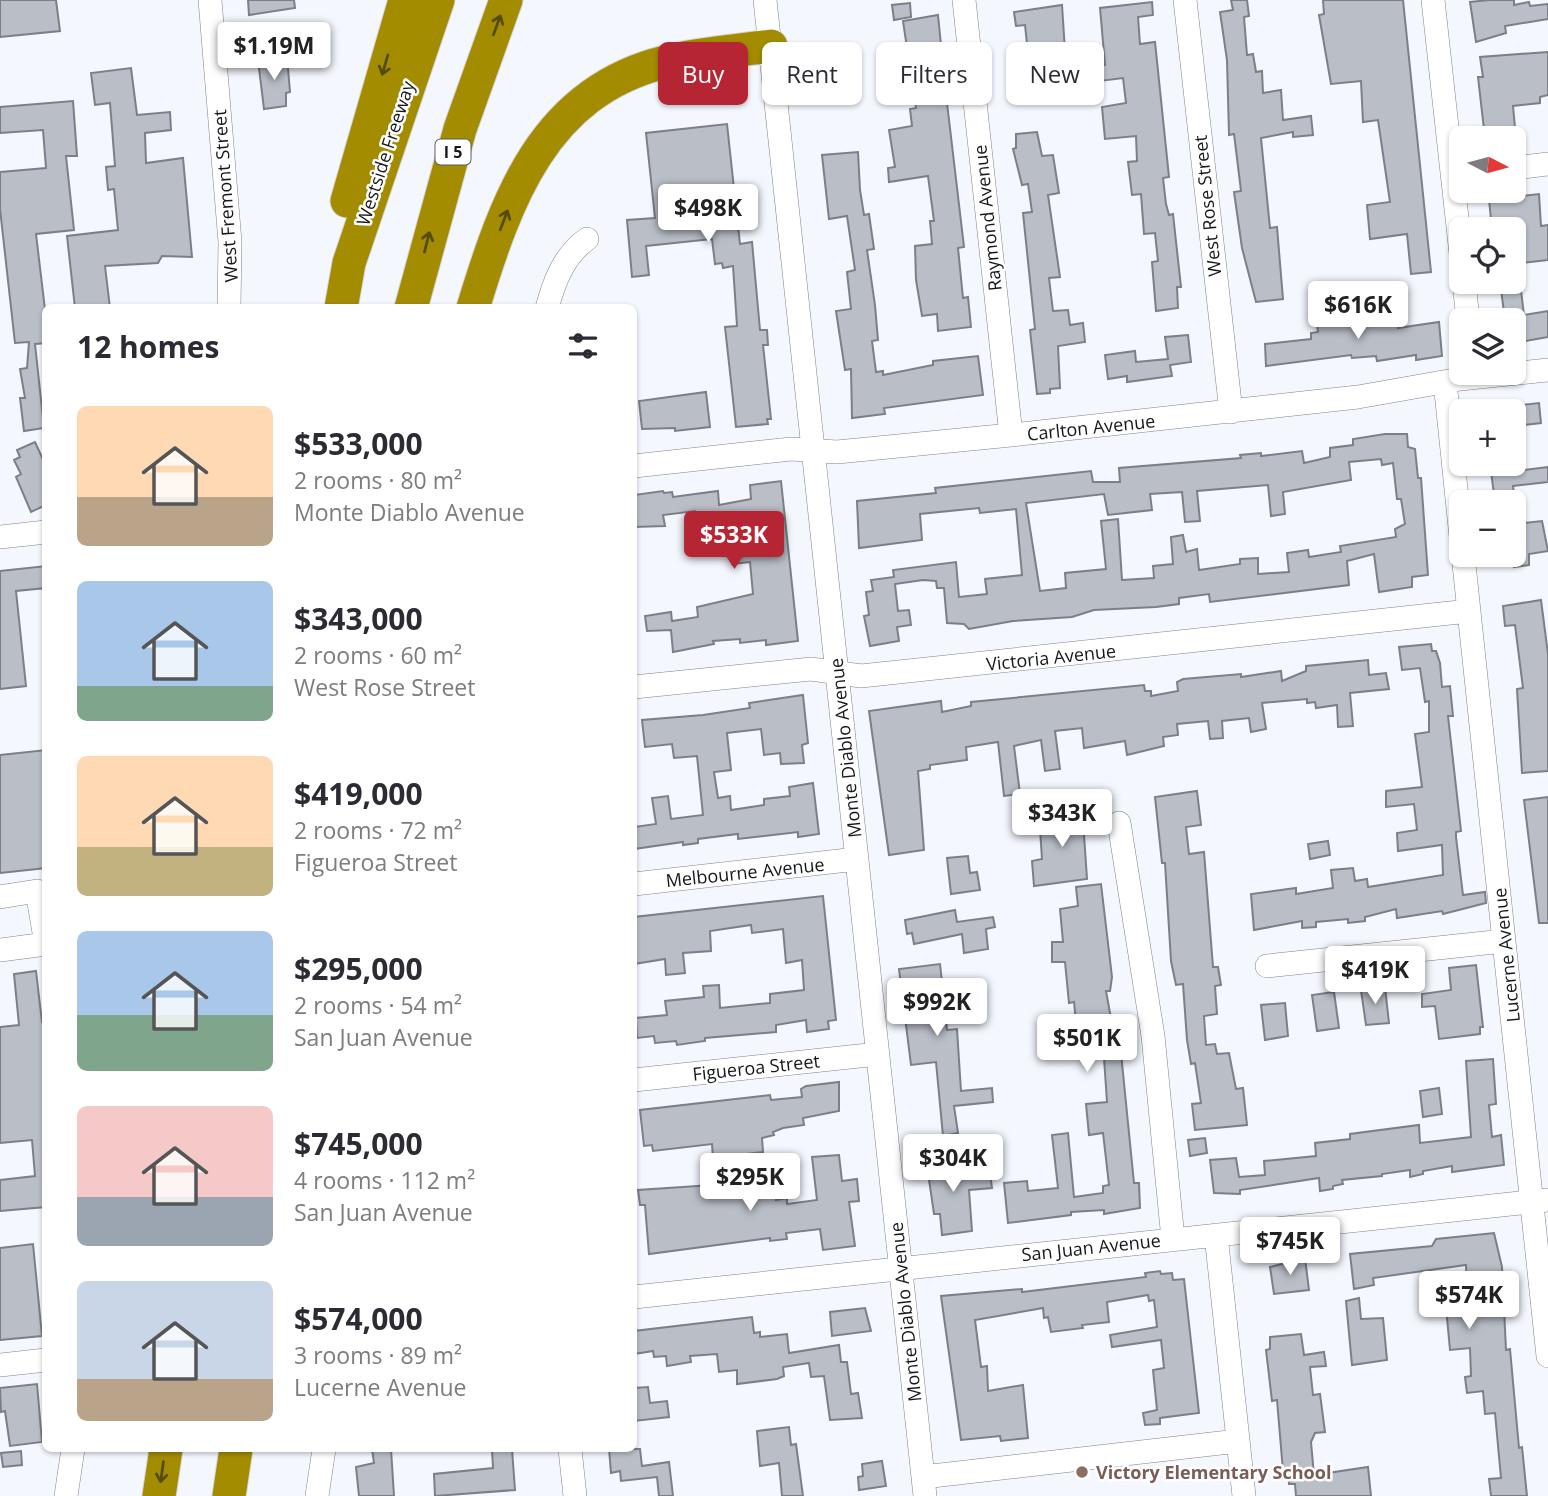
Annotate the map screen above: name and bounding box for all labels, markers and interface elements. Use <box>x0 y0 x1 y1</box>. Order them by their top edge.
one-way arrow <box>491 15 504 37</box>
pin: $1.19M <box>217 22 331 82</box>
text: $1.19M <box>234 29 314 61</box>
chip: Buy <box>658 42 748 105</box>
chip: Rent <box>762 42 862 105</box>
chip: Filters <box>876 42 992 105</box>
chip: New <box>1006 42 1104 105</box>
one-way arrow <box>378 54 391 76</box>
street label: Westside Freeway <box>350 77 420 228</box>
street label: West Fremont Street <box>207 109 243 283</box>
north arrow <box>1449 126 1526 203</box>
map controls <box>1449 126 1526 567</box>
street label: West Rose Street <box>1188 134 1226 278</box>
road number: I 5 <box>435 140 470 164</box>
street label: Raymond Avenue <box>967 144 1007 292</box>
pin: $498K <box>659 184 757 244</box>
text: $498K <box>674 191 742 223</box>
one-way arrow <box>498 210 511 232</box>
button: locate <box>1449 217 1526 294</box>
one-way arrow <box>421 231 434 253</box>
pin: $616K <box>1309 282 1407 341</box>
text: $616K <box>1324 288 1392 320</box>
button: layers <box>1449 308 1526 385</box>
text: 12 homes <box>77 326 220 367</box>
icon: filters <box>564 327 602 365</box>
button: + <box>1449 399 1526 476</box>
street label: Carlton Avenue <box>1026 408 1156 446</box>
text: $533,000 <box>294 423 423 464</box>
icon: home <box>133 434 217 518</box>
text: 2 rooms · 80 m² <box>294 464 462 496</box>
button: − <box>1449 490 1526 567</box>
text: Monte Diablo Avenue <box>294 496 525 528</box>
pin: $533K <box>685 512 783 571</box>
text: $533K <box>700 518 768 550</box>
text: $343,000 <box>294 598 423 639</box>
icon: home <box>133 609 217 693</box>
street label: Victoria Avenue <box>985 638 1117 676</box>
text: 2 rooms · 60 m² <box>294 639 462 671</box>
street label: Monte Diablo Avenue <box>824 657 866 839</box>
text: West Rose Street <box>294 671 475 703</box>
text: $419,000 <box>294 773 423 814</box>
icon: home <box>133 784 217 868</box>
pin: $343K <box>1013 790 1111 849</box>
text: $343K <box>1028 796 1096 828</box>
text: 2 rooms · 72 m² <box>294 814 462 846</box>
text: Figueroa Street <box>294 846 457 878</box>
street label: Melbourne Avenue <box>664 852 826 892</box>
street label: Lucerne Avenue <box>1487 887 1525 1023</box>
pin: $419K <box>1326 946 1424 1006</box>
text: $295,000 <box>294 948 423 989</box>
text: $419K <box>1341 953 1409 985</box>
icon: home <box>133 959 217 1043</box>
pin: $992K <box>888 978 986 1038</box>
text: $992K <box>903 985 971 1017</box>
text: 2 rooms · 54 m² <box>294 989 462 1021</box>
pin: $501K <box>1038 1014 1136 1074</box>
text: San Juan Avenue <box>294 1021 473 1053</box>
text: $501K <box>1053 1021 1121 1053</box>
street label: Figueroa Street <box>691 1048 821 1086</box>
text: $745,000 <box>294 1123 423 1164</box>
icon: home <box>133 1134 217 1218</box>
pin: $304K <box>904 1134 1002 1194</box>
text: $304K <box>919 1141 987 1173</box>
pin: $295K <box>701 1154 799 1213</box>
text: $295K <box>716 1160 784 1192</box>
text: 4 rooms · 112 m² <box>294 1164 475 1196</box>
text: San Juan Avenue <box>294 1196 473 1228</box>
pin: $745K <box>1241 1218 1339 1277</box>
street label: Monte Diablo Avenue <box>884 1221 926 1403</box>
text: $745K <box>1256 1224 1324 1256</box>
street label: San Juan Avenue <box>1020 1228 1162 1266</box>
pin: $574K <box>1420 1272 1518 1331</box>
text: $574K <box>1435 1278 1503 1310</box>
text: $574,000 <box>294 1298 423 1339</box>
icon: home <box>133 1309 217 1393</box>
text: 3 rooms · 89 m² <box>294 1339 462 1371</box>
text: Lucerne Avenue <box>294 1371 467 1403</box>
place label: Victory Elementary School <box>1096 1460 1331 1484</box>
one-way arrow <box>155 1461 168 1483</box>
marker: Victory Elementary School <box>1074 1464 1090 1480</box>

